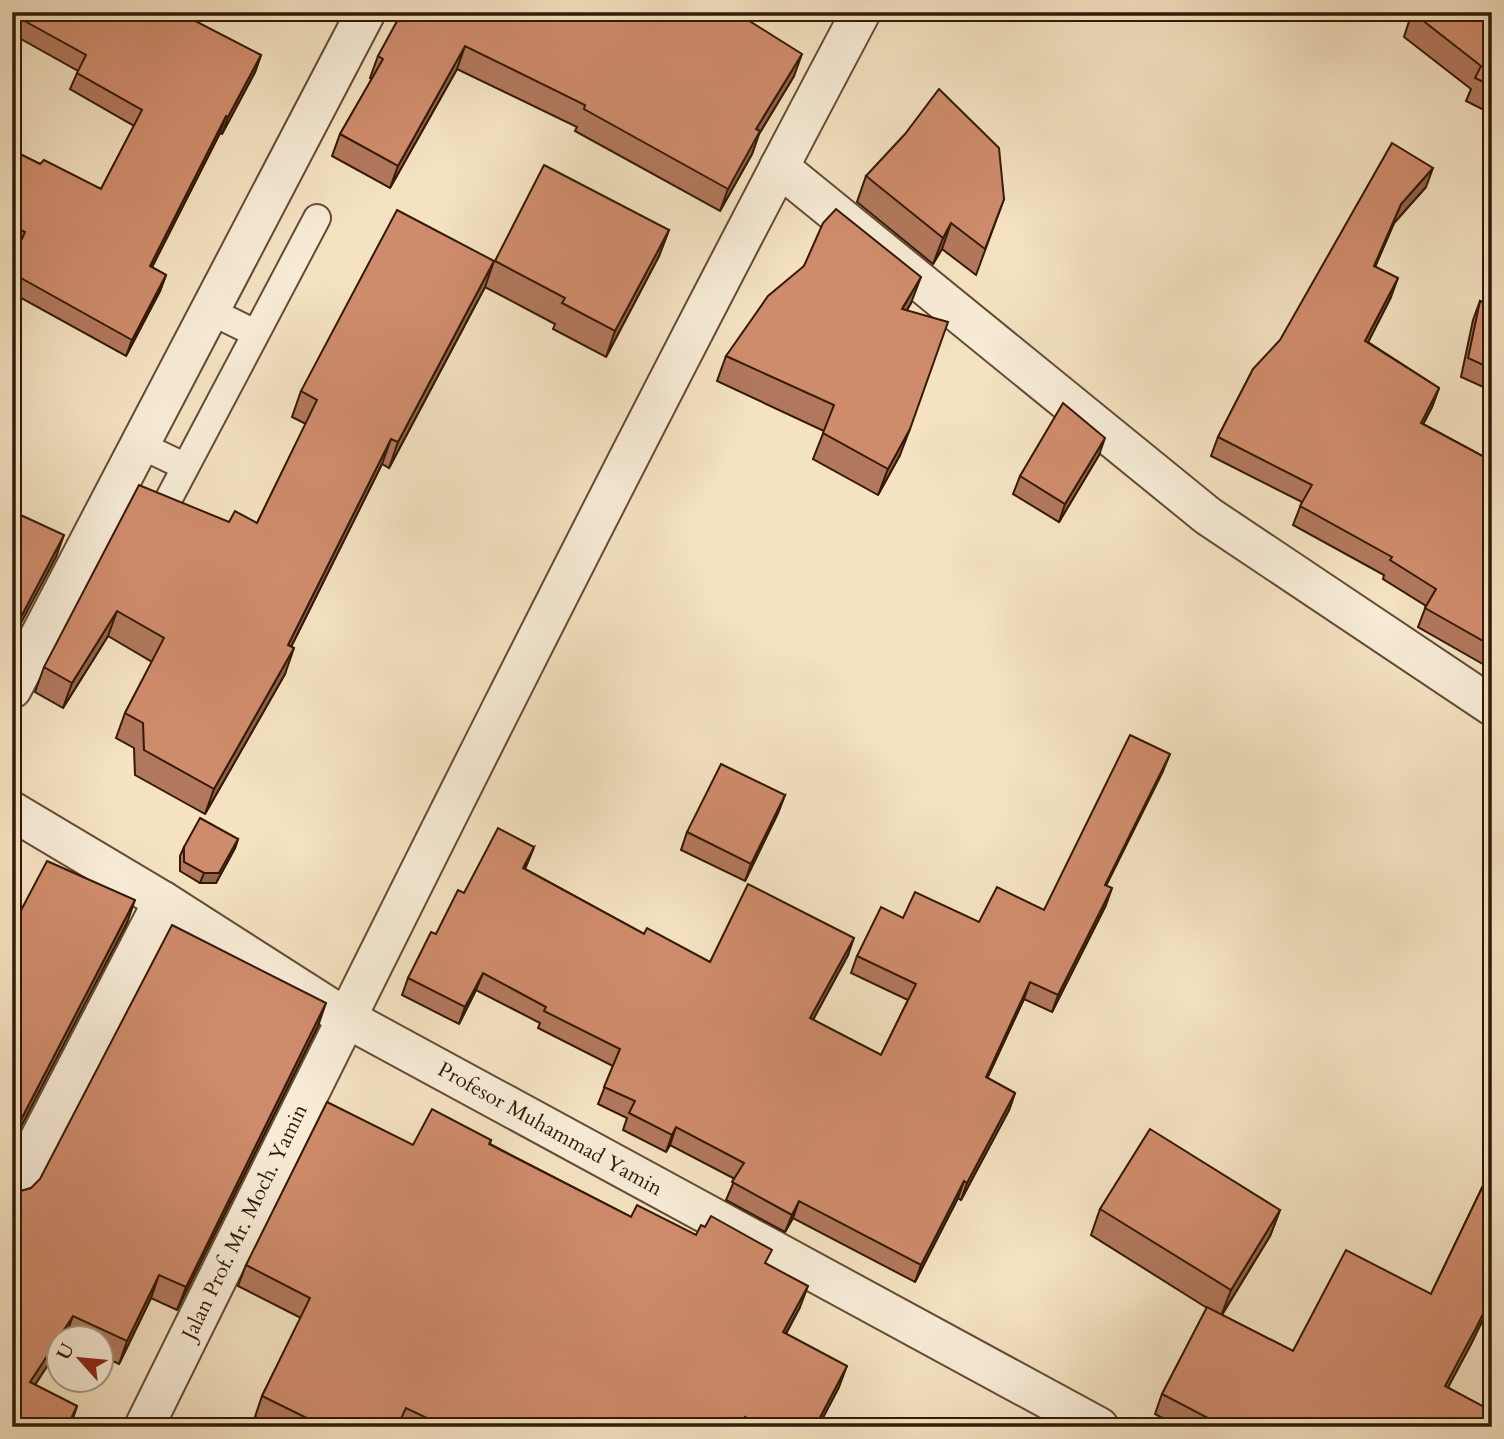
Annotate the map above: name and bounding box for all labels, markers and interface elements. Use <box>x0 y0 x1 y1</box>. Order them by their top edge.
street label: Profesor Muhammad Yamin <box>432 1055 668 1203</box>
street label: Jalan Prof. Mr. Moch. Yamin <box>174 1099 315 1347</box>
north arrow <box>46 1324 116 1394</box>
text: U <box>51 1338 81 1365</box>

